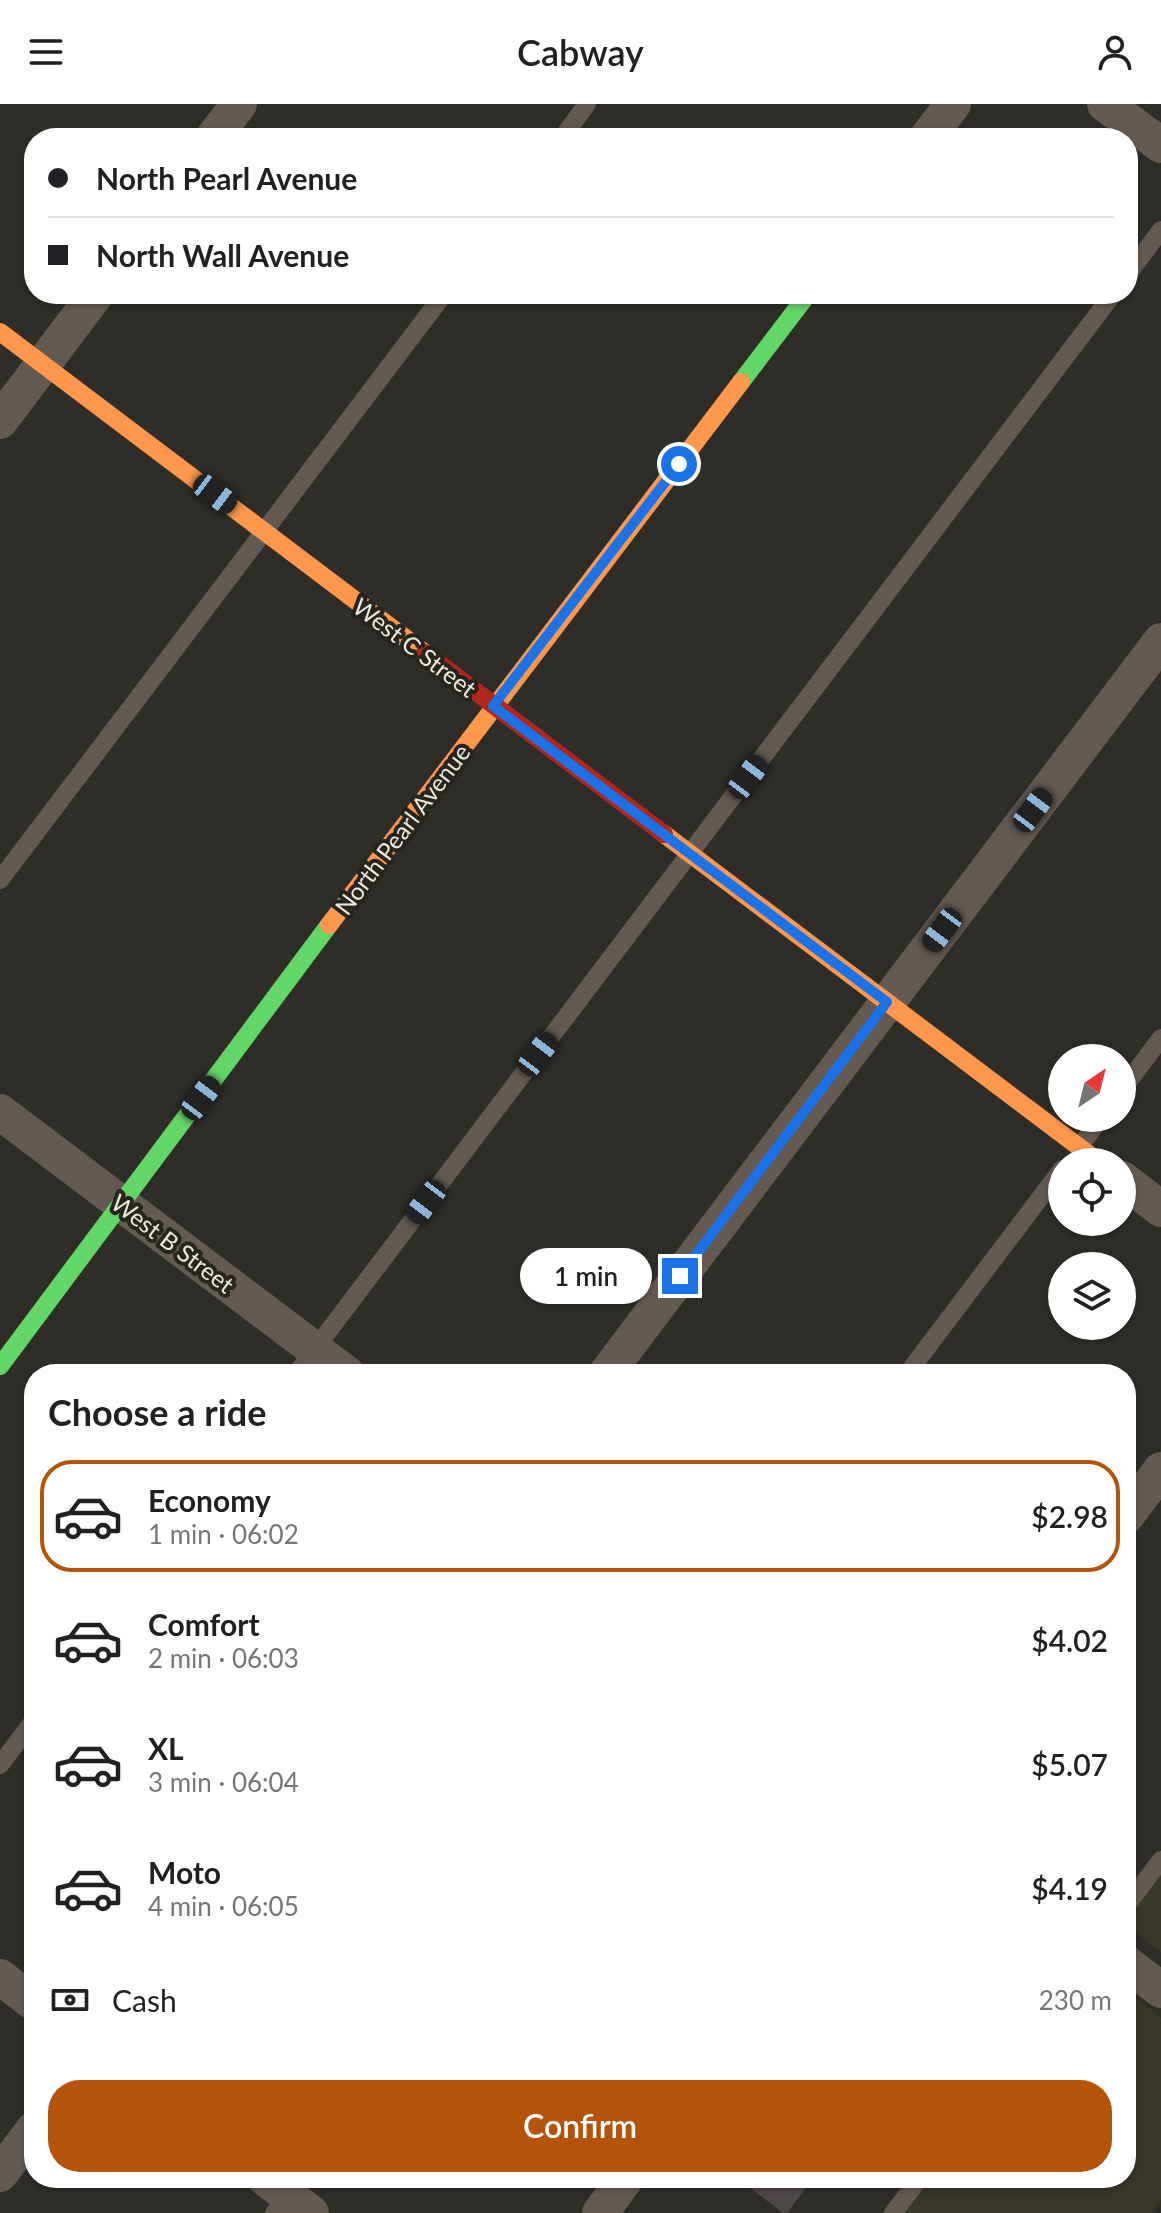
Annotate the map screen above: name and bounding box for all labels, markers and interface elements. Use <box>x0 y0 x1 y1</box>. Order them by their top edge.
icon: menu <box>24 30 68 74</box>
text: Cabway <box>517 30 644 74</box>
icon: person <box>1093 30 1137 74</box>
text: North Pearl Avenue <box>96 160 357 196</box>
text: North Wall Avenue <box>96 237 349 273</box>
route start <box>661 446 697 482</box>
car <box>189 470 241 518</box>
street label: West C Street <box>348 591 483 703</box>
street label: North Pearl Avenue <box>328 738 476 920</box>
car <box>724 751 772 803</box>
car <box>1009 784 1057 836</box>
car <box>918 904 966 956</box>
car <box>514 1028 562 1080</box>
north arrow <box>1048 1044 1136 1132</box>
map controls <box>1048 1044 1136 1340</box>
car <box>177 1072 225 1124</box>
button: locate <box>1048 1148 1136 1236</box>
car <box>402 1176 450 1228</box>
street label: West B Street <box>106 1187 240 1299</box>
callout: 1 min <box>520 1248 652 1304</box>
button: layers <box>1048 1252 1136 1340</box>
route end <box>662 1258 698 1294</box>
text: 1 min <box>554 1260 618 1292</box>
text: Choose a ride <box>48 1390 267 1434</box>
icon: car <box>52 1480 124 1552</box>
text: Economy <box>148 1482 271 1518</box>
text: $2.98 <box>1031 1498 1108 1534</box>
text: 1 min · 06:02 <box>148 1518 299 1550</box>
icon: car <box>52 1604 124 1676</box>
text: Comfort <box>148 1606 260 1642</box>
text: $4.02 <box>1031 1622 1108 1658</box>
text: 2 min · 06:03 <box>148 1642 299 1674</box>
icon: car <box>52 1728 124 1800</box>
text: XL <box>148 1730 184 1766</box>
text: $5.07 <box>1031 1746 1108 1782</box>
text: 3 min · 06:04 <box>148 1766 299 1798</box>
icon: car <box>52 1852 124 1924</box>
text: Moto <box>148 1854 221 1890</box>
text: $4.19 <box>1031 1870 1108 1906</box>
text: 4 min · 06:05 <box>148 1890 299 1922</box>
icon: cash <box>48 1978 92 2022</box>
text: Cash <box>112 1982 177 2018</box>
text: 230 m <box>1039 1984 1112 2016</box>
button: Confirm <box>48 2080 1112 2172</box>

